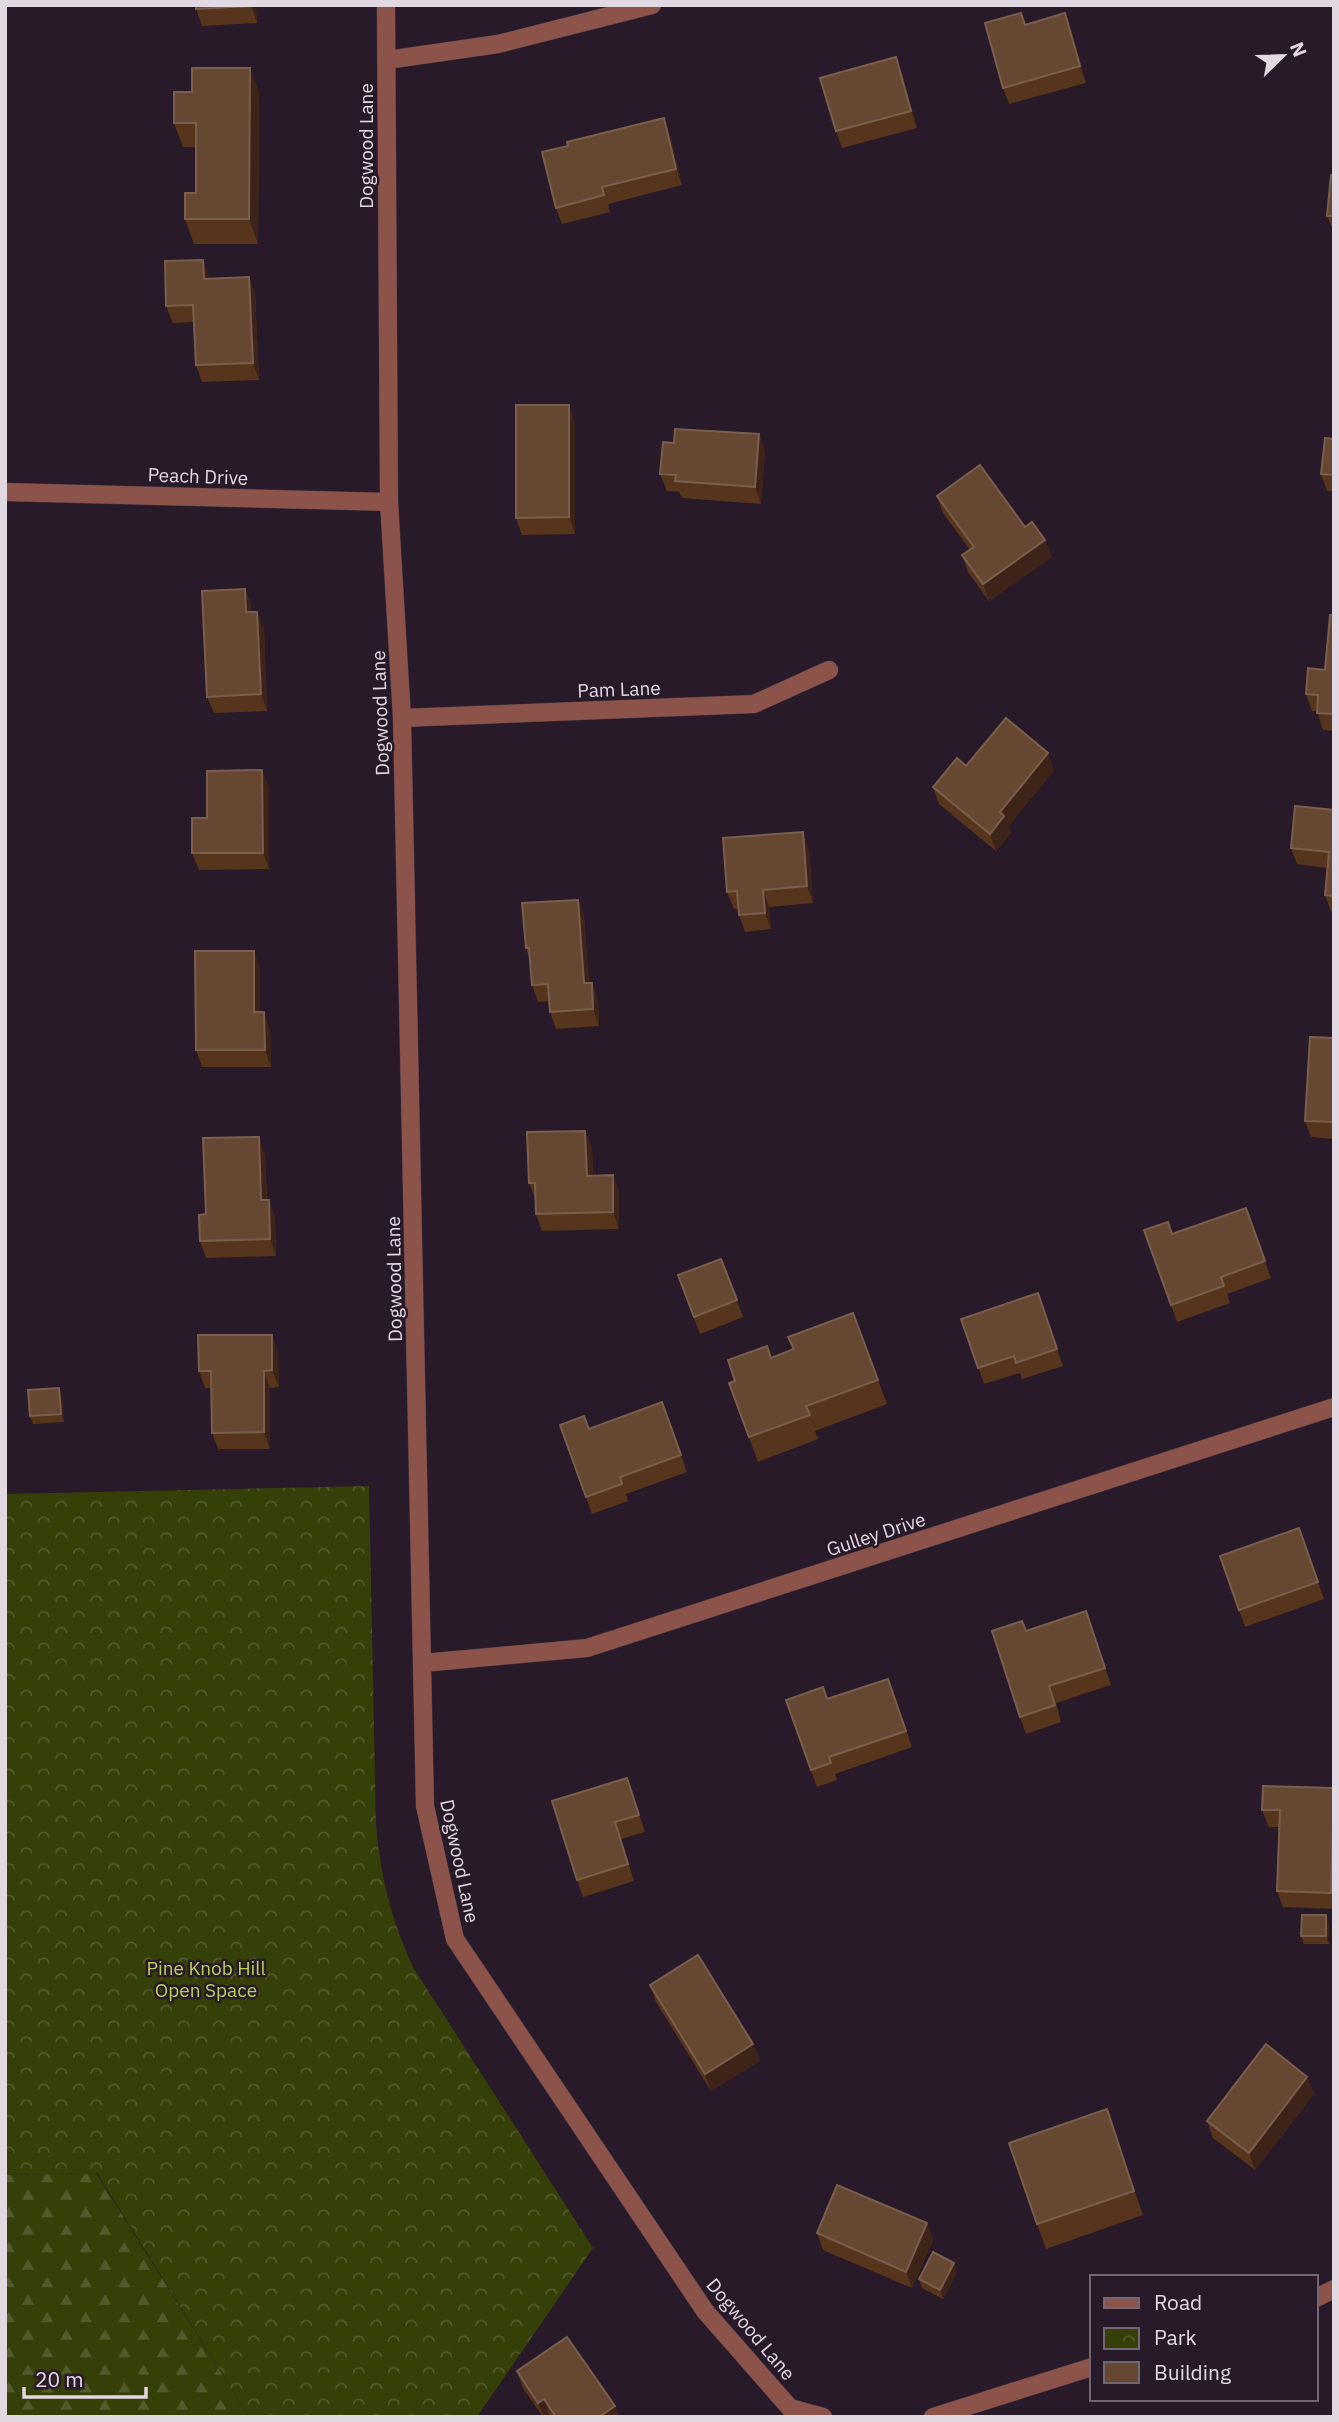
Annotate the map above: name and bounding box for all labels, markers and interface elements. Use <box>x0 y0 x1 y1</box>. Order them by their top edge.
north arrow <box>1248 21 1318 91</box>
text: N <box>1285 38 1312 60</box>
street label: Dogwood Lane <box>354 83 378 209</box>
street label: Peach Drive <box>147 462 249 490</box>
street label: Dogwood Lane <box>366 650 394 776</box>
street label: Pam Lane <box>577 676 661 702</box>
street label: Dogwood Lane <box>381 1216 407 1342</box>
street label: Gulley Drive <box>823 1507 929 1561</box>
street label: Dogwood Lane <box>435 1797 485 1925</box>
park label: Pine Knob Hill Open Space <box>146 1956 266 2002</box>
street label: Dogwood Lane <box>701 2273 801 2385</box>
legend <box>1090 2275 1318 2401</box>
text: Road <box>1154 2288 1202 2316</box>
text: Park <box>1154 2323 1197 2351</box>
scale bar <box>24 2356 147 2400</box>
text: Building <box>1154 2358 1231 2386</box>
text: 20 m <box>35 2365 84 2393</box>

